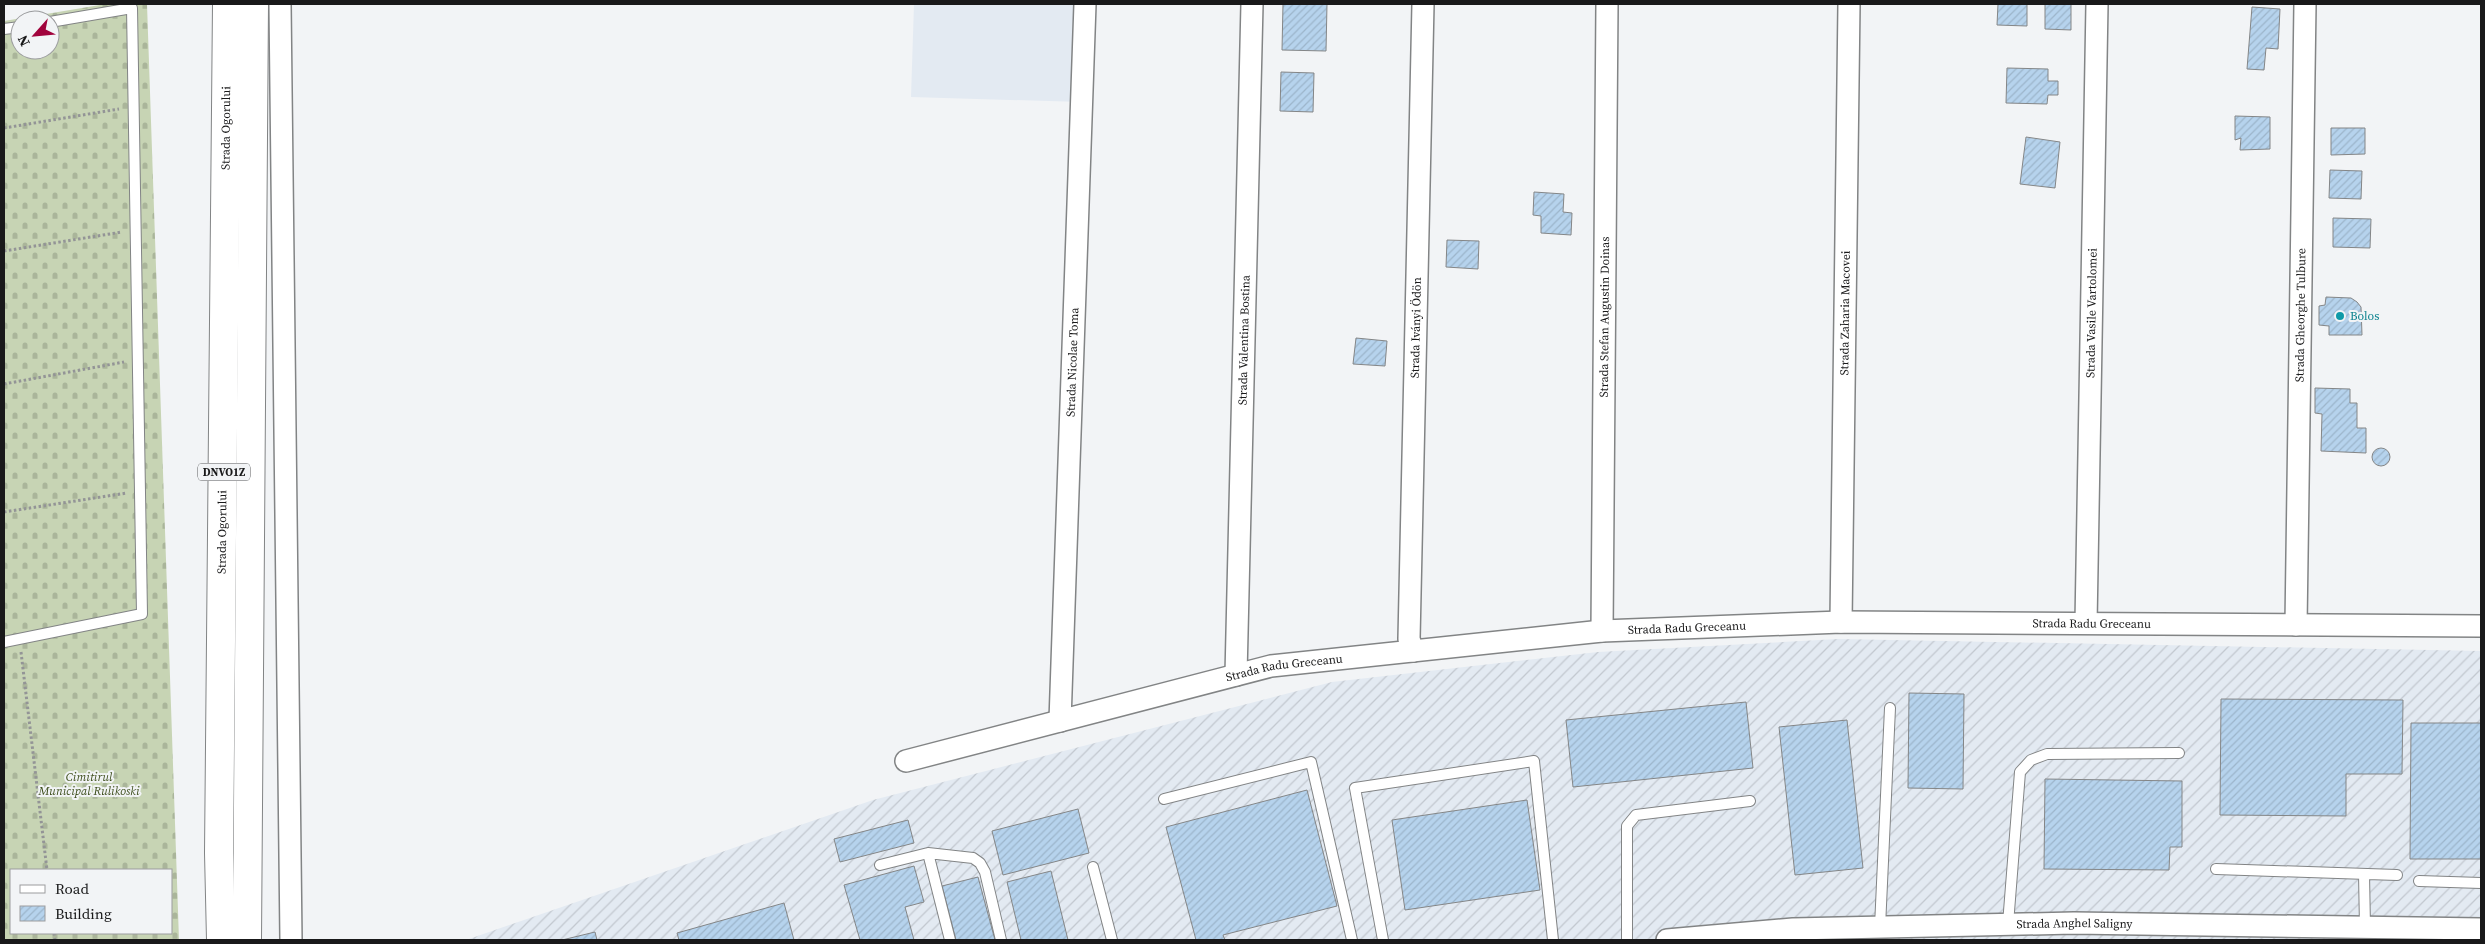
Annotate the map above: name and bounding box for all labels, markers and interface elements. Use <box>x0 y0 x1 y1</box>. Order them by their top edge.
north arrow <box>10 10 60 60</box>
text: N <box>12 32 35 50</box>
street label: Strada Ogorului <box>217 86 234 170</box>
street label: Strada Stefan Augustin Doinas <box>1596 237 1613 398</box>
street label: Strada Vasile Vartolomei <box>2082 247 2101 378</box>
street label: Strada Gheorghe Tulbure <box>2292 248 2309 382</box>
street label: Strada Zaharia Macovei <box>1836 250 1854 376</box>
street label: Strada Valentina Bostina <box>1234 274 1254 405</box>
street label: Strada Iványi Ödön <box>1407 277 1425 378</box>
street label: Strada Nicolae Toma <box>1063 306 1082 417</box>
place label: Bolos <box>2350 308 2379 324</box>
marker: Bolos <box>2334 310 2346 322</box>
road number: DNVO1Z <box>198 464 250 481</box>
street label: Strada Ogorului <box>214 490 230 574</box>
street label: Strada Radu Greceanu <box>2033 615 2151 632</box>
street label: Strada Radu Greceanu <box>1627 618 1746 638</box>
street label: Strada Radu Greceanu <box>1224 650 1344 685</box>
park label: Cimitirul Municipal Rulikoski <box>37 769 140 799</box>
legend <box>10 869 172 934</box>
text: Road <box>55 878 89 899</box>
text: Building <box>55 903 112 924</box>
street label: Strada Anghel Saligny <box>2016 915 2134 932</box>

